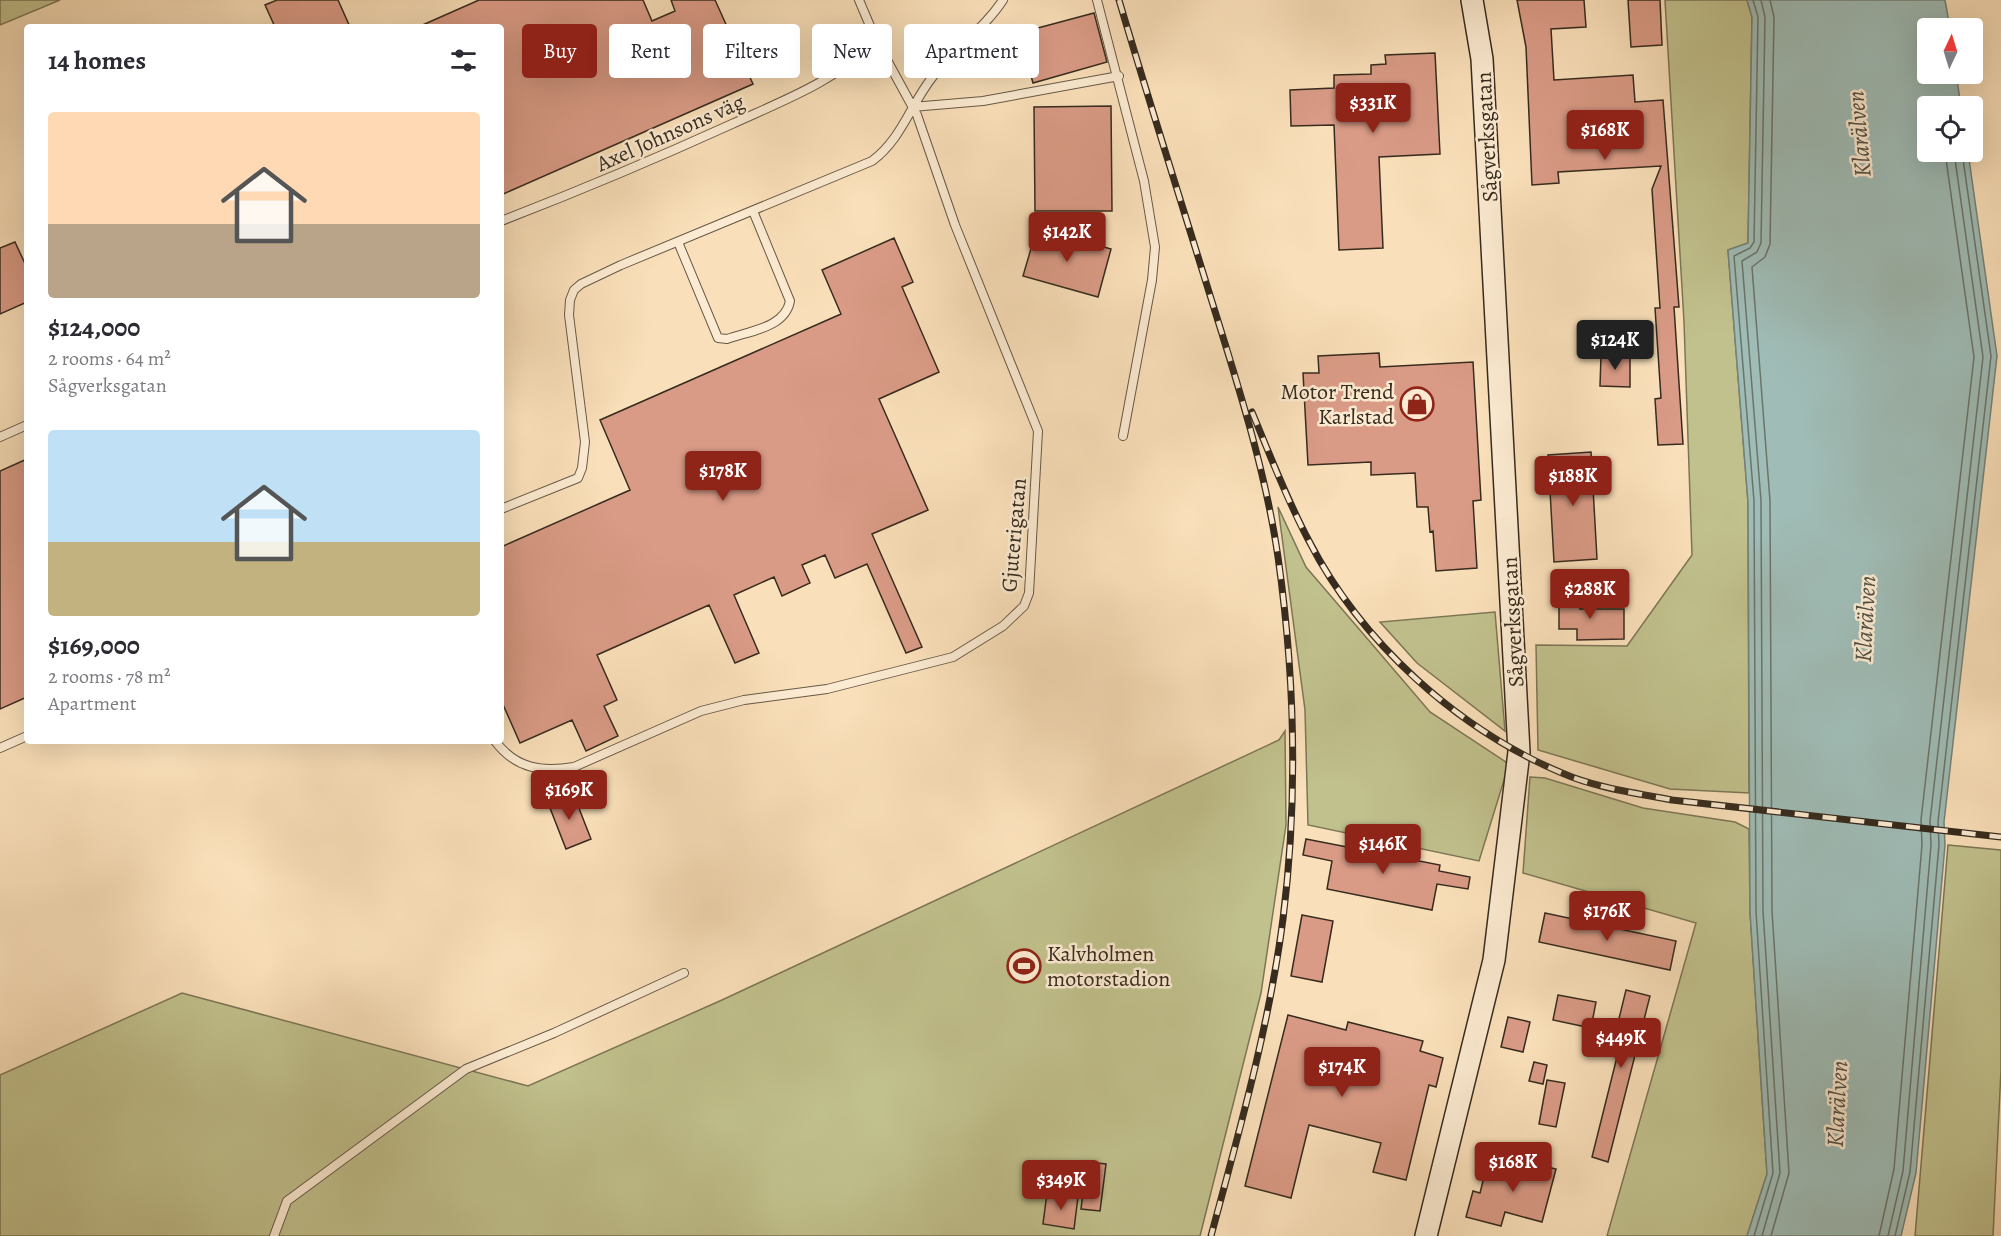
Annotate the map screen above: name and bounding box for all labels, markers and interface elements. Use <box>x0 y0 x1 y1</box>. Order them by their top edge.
north arrow <box>1917 18 1983 84</box>
map controls <box>1917 18 1983 162</box>
chip: Buy <box>522 24 597 78</box>
chip: Rent <box>609 24 691 78</box>
chip: Filters <box>703 24 800 78</box>
chip: New <box>812 24 892 78</box>
chip: Apartment <box>904 24 1039 78</box>
text: 14 homes <box>48 43 146 78</box>
icon: filters <box>447 44 480 77</box>
street label: Sågverksgatan <box>1469 71 1505 203</box>
pin: $331K <box>1331 83 1415 134</box>
street label: Axel Johnsons väg <box>591 87 749 179</box>
text: $331K <box>1350 89 1396 116</box>
water label: Klarälven <box>1839 89 1879 179</box>
button: locate <box>1917 96 1983 162</box>
pin: $168K <box>1563 110 1647 161</box>
text: $168K <box>1581 116 1629 143</box>
icon: home <box>210 151 318 259</box>
pin: $142K <box>1025 212 1109 263</box>
text: $142K <box>1043 218 1091 245</box>
text: $124,000 <box>48 310 140 345</box>
pin: $124K <box>1573 320 1657 371</box>
text: $124K <box>1591 326 1639 353</box>
text: 2 rooms · 64 m² <box>48 345 171 372</box>
text: Sågverksgatan <box>48 372 167 399</box>
place label: Motor Trend Karlstad <box>1281 377 1394 432</box>
shop icon: Motor Trend Karlstad <box>1399 386 1435 422</box>
pin: $178K <box>681 451 765 502</box>
pin: $188K <box>1531 456 1615 507</box>
text: $178K <box>699 457 747 484</box>
text: $188K <box>1549 462 1597 489</box>
icon: home <box>210 469 318 577</box>
street label: Gjuterigatan <box>994 477 1034 593</box>
street label: Sågverksgatan <box>1495 556 1531 688</box>
pin: $288K <box>1548 569 1632 620</box>
text: $288K <box>1564 575 1616 602</box>
water label: Klarälven <box>1847 575 1883 663</box>
text: $169,000 <box>48 628 140 663</box>
text: 2 rooms · 78 m² <box>48 663 171 690</box>
text: Apartment <box>48 690 137 717</box>
pin: $169K <box>527 770 611 821</box>
text: $169K <box>545 776 593 803</box>
pin: $146K <box>1341 824 1425 875</box>
text: $146K <box>1359 830 1407 857</box>
pin: $176K <box>1565 891 1649 942</box>
text: $176K <box>1583 897 1631 924</box>
place label: Kalvholmen motorstadion <box>1047 939 1170 994</box>
sports icon: Kalvholmen motorstadion <box>1006 948 1042 984</box>
pin: $449K <box>1579 1018 1663 1069</box>
text: $449K <box>1596 1024 1646 1051</box>
pin: $174K <box>1300 1047 1384 1098</box>
text: $174K <box>1318 1053 1366 1080</box>
water label: Klarälven <box>1819 1060 1855 1148</box>
pin: $168K <box>1471 1142 1555 1193</box>
text: $168K <box>1489 1148 1537 1175</box>
pin: $349K <box>1019 1160 1103 1211</box>
text: $349K <box>1036 1166 1086 1193</box>

